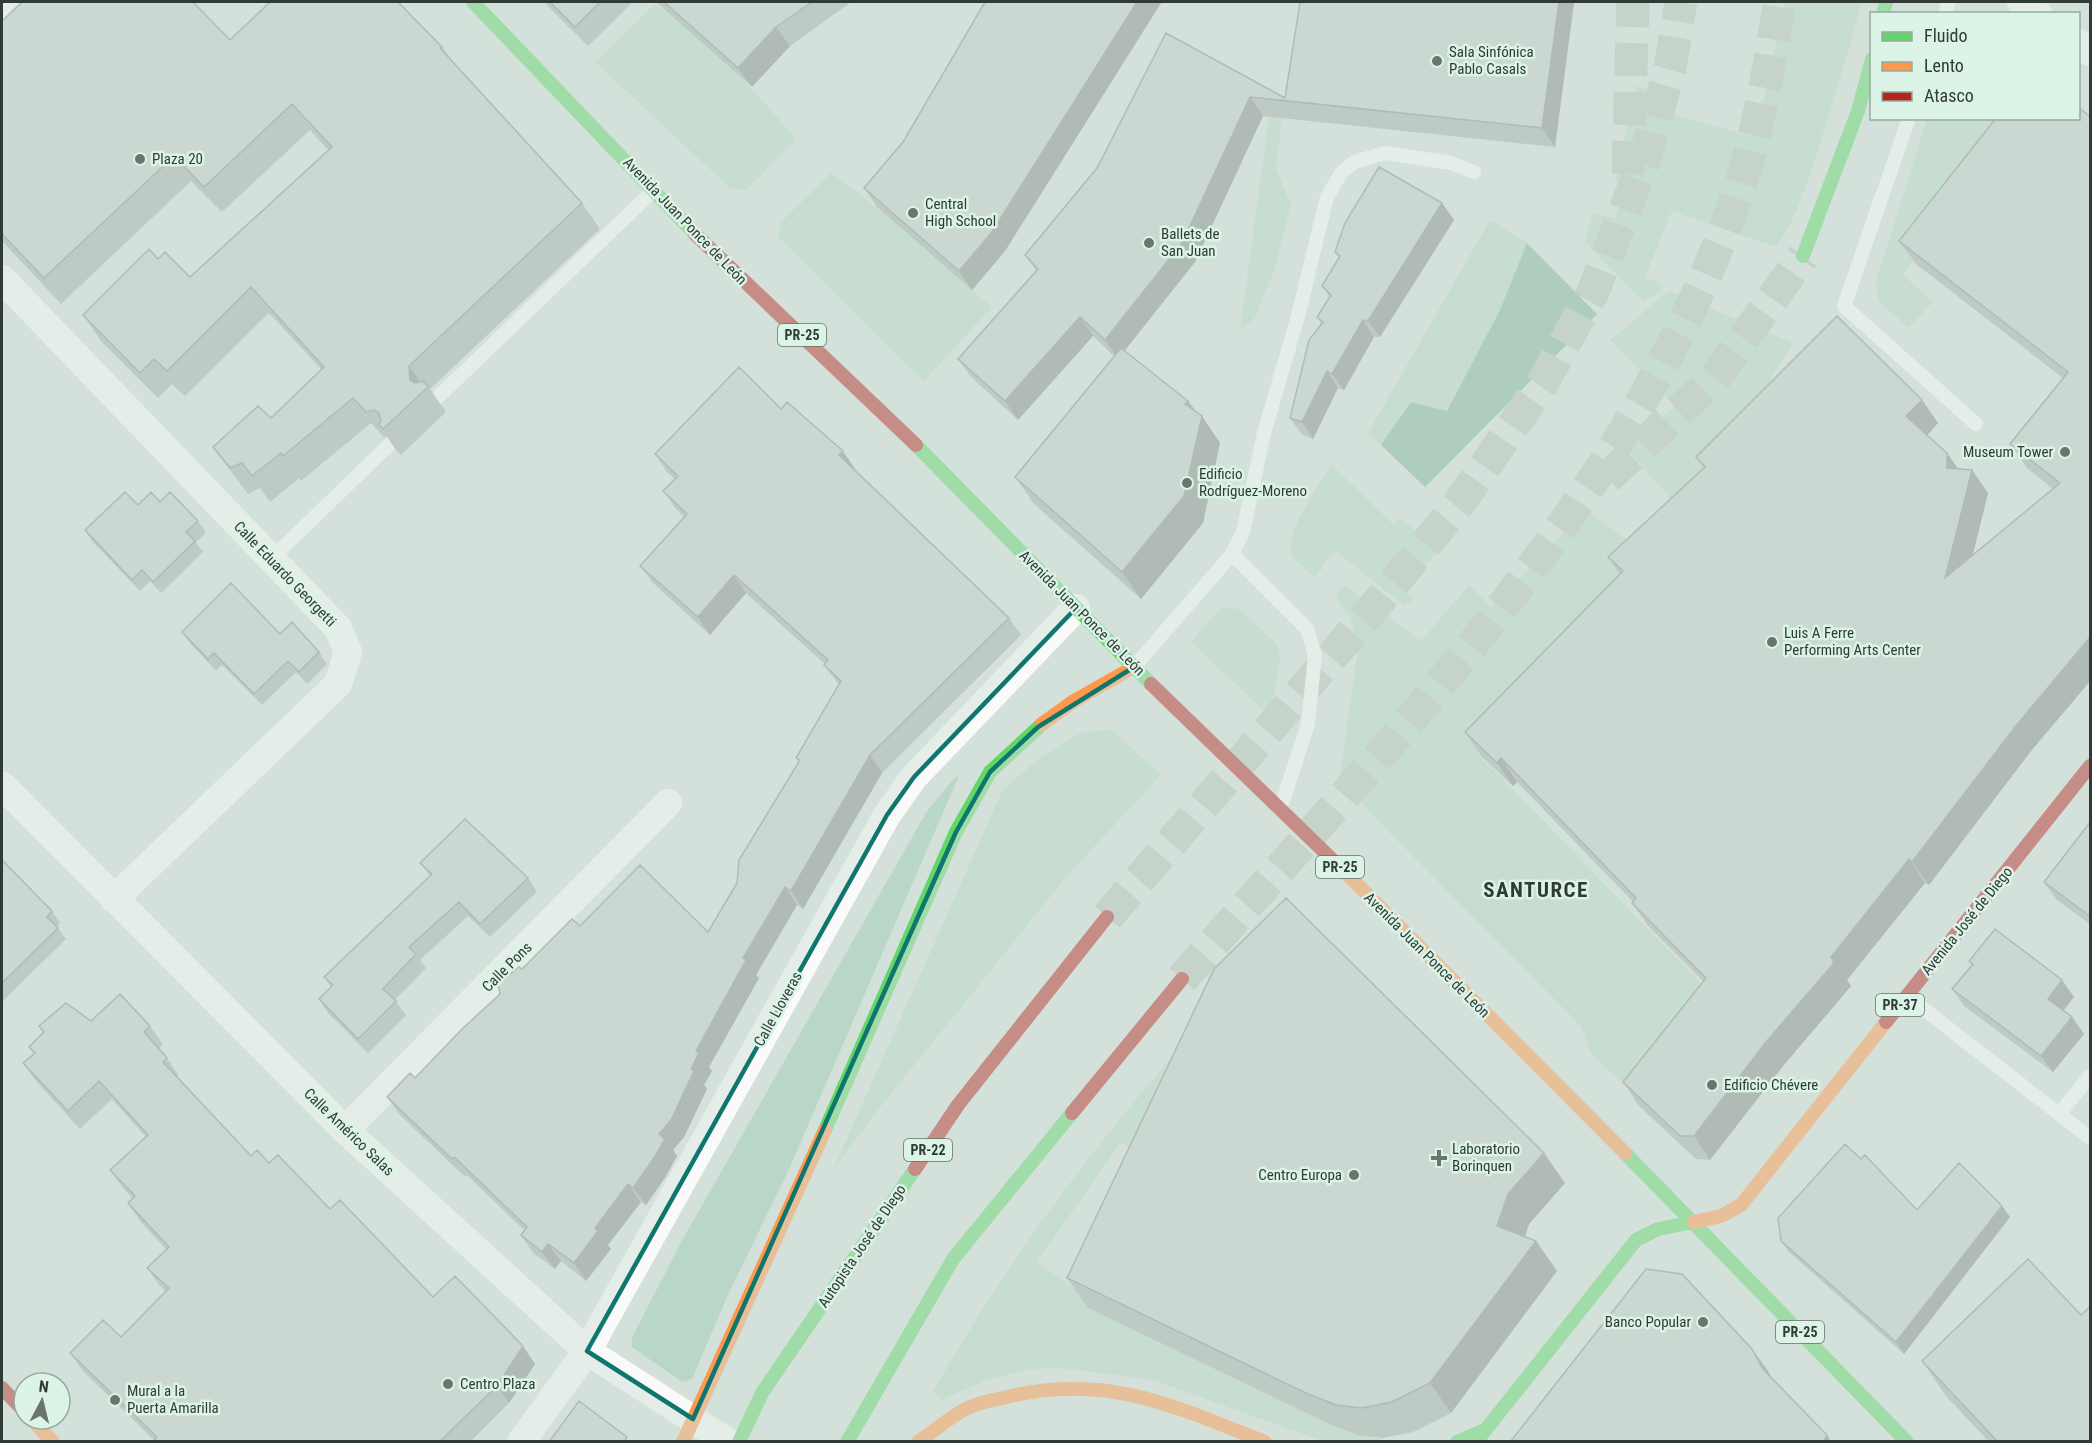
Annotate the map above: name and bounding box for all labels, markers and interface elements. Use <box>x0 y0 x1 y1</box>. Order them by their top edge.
legend <box>1870 12 2080 120</box>
text: Fluido <box>1924 25 1968 46</box>
place label: Sala Sinfónica Pablo Casals <box>1449 43 1534 78</box>
marker: Sala Sinfónica Pablo Casals <box>1430 54 1444 68</box>
text: Lento <box>1924 55 1964 76</box>
text: Atasco <box>1924 85 1974 106</box>
place label: Plaza 20 <box>152 150 203 168</box>
marker: Plaza 20 <box>133 152 147 166</box>
street label: Avenida Juan Ponce de León <box>619 154 751 288</box>
place label: Central High School <box>925 195 996 230</box>
marker: Central High School <box>906 206 920 220</box>
place label: Ballets de San Juan <box>1161 225 1219 260</box>
marker: Ballets de San Juan <box>1142 236 1156 250</box>
road number: PR-25 <box>778 324 826 346</box>
place label: Museum Tower <box>1963 443 2053 461</box>
marker: Museum Tower <box>2058 445 2072 459</box>
place label: Edificio Rodríguez-Moreno <box>1199 465 1307 500</box>
marker: Edificio Rodríguez-Moreno <box>1180 476 1194 490</box>
street label: Calle Eduardo Georgetti <box>230 518 340 630</box>
street label: Avenida Juan Ponce de León <box>1015 546 1149 680</box>
place label: Luis A Ferre Performing Arts Center <box>1784 624 1921 659</box>
marker: Luis A Ferre Performing Arts Center <box>1765 635 1779 649</box>
road number: PR-25 <box>1316 856 1364 878</box>
street label: Avenida José de Diego <box>1918 863 2016 979</box>
district label: SANTURCE <box>1483 878 1589 902</box>
street label: Avenida Juan Ponce de León <box>1360 888 1494 1022</box>
street label: Calle Pons <box>478 938 536 996</box>
street label: Calle Lloveras <box>750 968 806 1050</box>
road number: PR-37 <box>1876 994 1924 1016</box>
place label: Edificio Chévere <box>1724 1076 1818 1094</box>
marker: Edificio Chévere <box>1705 1078 1719 1092</box>
street label: Calle Américo Salas <box>300 1084 398 1180</box>
road number: PR-22 <box>904 1139 952 1161</box>
place label: Laboratorio Borinquen <box>1452 1140 1520 1175</box>
marker: Laboratorio Borinquen <box>1430 1149 1448 1167</box>
place label: Centro Europa <box>1258 1166 1342 1184</box>
marker: Centro Europa <box>1347 1168 1361 1182</box>
street label: Autopista José de Diego <box>814 1181 910 1311</box>
place label: Banco Popular <box>1605 1313 1691 1331</box>
marker: Banco Popular <box>1696 1315 1710 1329</box>
road number: PR-25 <box>1776 1321 1824 1343</box>
north arrow <box>12 1371 72 1431</box>
place label: Centro Plaza <box>460 1375 535 1393</box>
text: N <box>38 1377 50 1397</box>
marker: Centro Plaza <box>441 1377 455 1391</box>
place label: Mural a la Puerta Amarilla <box>127 1382 219 1417</box>
marker: Mural a la Puerta Amarilla <box>108 1393 122 1407</box>

